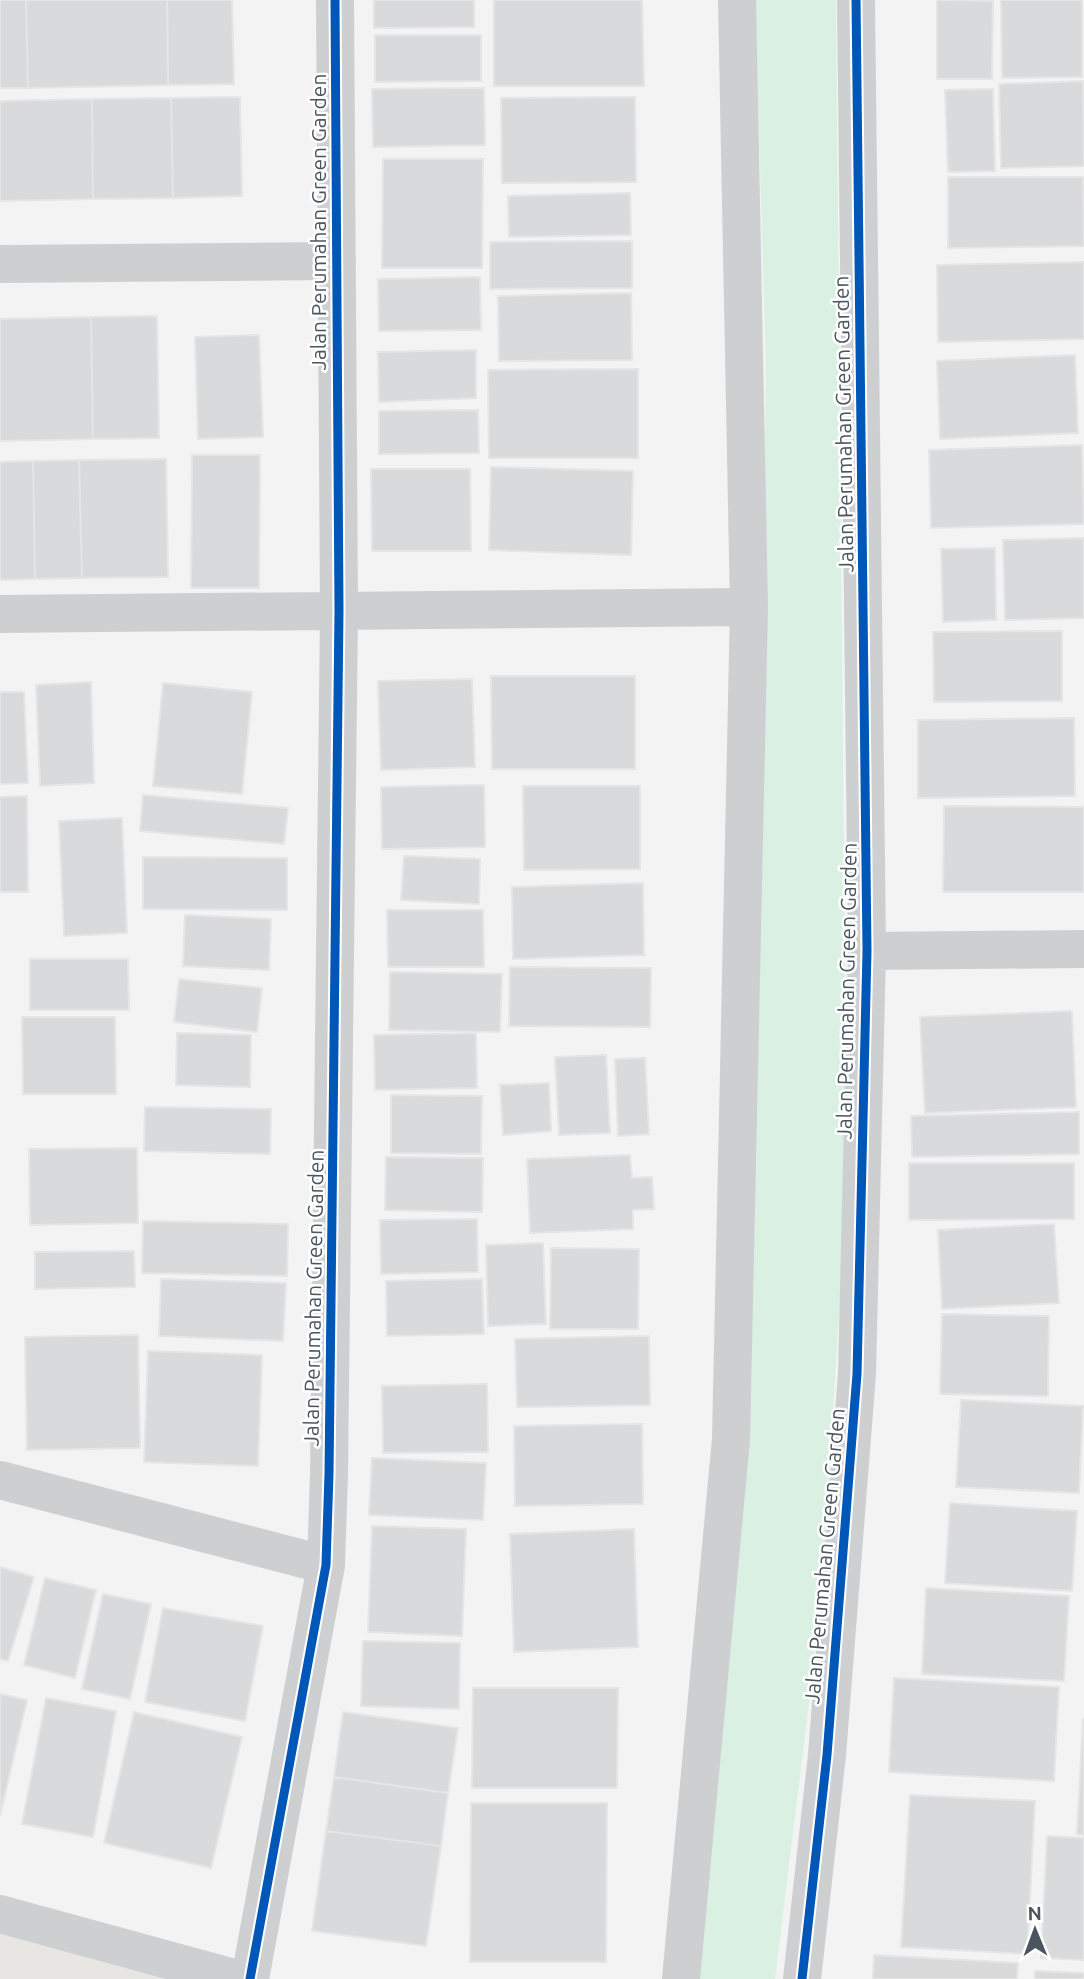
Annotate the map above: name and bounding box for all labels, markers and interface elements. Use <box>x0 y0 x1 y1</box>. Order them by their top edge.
street label: Jalan Perumahan Green Garden <box>306 74 330 370</box>
street label: Jalan Perumahan Green Garden <box>828 275 858 573</box>
street label: Jalan Perumahan Green Garden <box>831 842 861 1140</box>
street label: Jalan Perumahan Green Garden <box>298 1149 328 1447</box>
street label: Jalan Perumahan Green Garden <box>799 1407 849 1705</box>
north arrow <box>1000 1895 1070 1965</box>
text: N <box>1027 1902 1042 1924</box>

